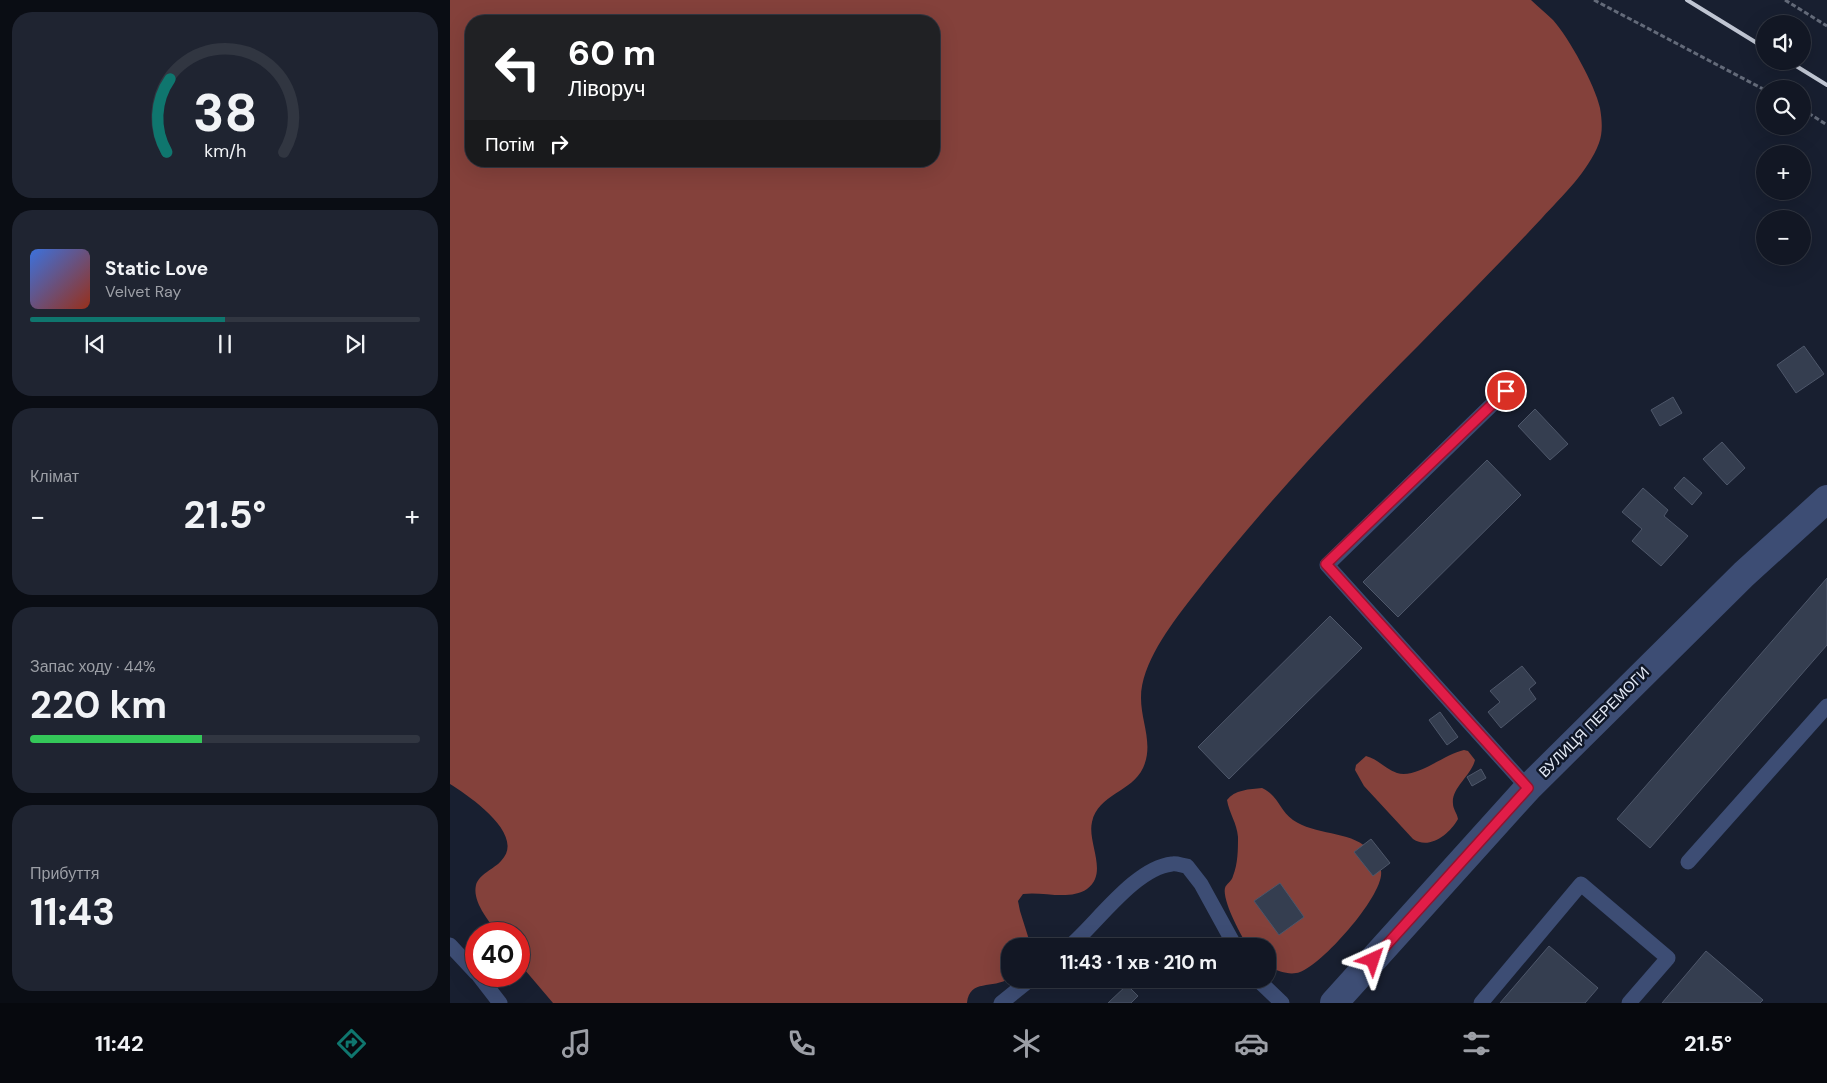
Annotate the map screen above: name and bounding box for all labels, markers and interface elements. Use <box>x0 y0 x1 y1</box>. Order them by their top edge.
map controls <box>1756 15 1811 265</box>
button: sound <box>1756 15 1811 70</box>
text: 60 m <box>568 30 656 76</box>
icon: left <box>485 35 550 100</box>
text: Ліворуч <box>568 74 645 103</box>
text: 38 <box>193 79 257 147</box>
button: search <box>1756 80 1811 135</box>
icon: right <box>545 130 573 158</box>
text: Потім <box>485 132 535 157</box>
text: km/h <box>204 139 246 163</box>
button: + <box>1756 145 1811 200</box>
button: − <box>1756 210 1811 265</box>
text: Static Love <box>105 256 208 281</box>
text: Velvet Ray <box>105 281 181 302</box>
icon: previous <box>81 330 109 358</box>
icon: pause <box>211 330 239 358</box>
icon: next <box>341 330 369 358</box>
pin <box>1485 370 1527 412</box>
icon: arrive <box>1492 377 1520 405</box>
text: Клімат <box>30 466 79 487</box>
text: 21.5° <box>184 490 266 540</box>
text: − <box>30 498 45 535</box>
text: + <box>405 498 420 535</box>
text: Запас ходу · 44% <box>30 656 156 677</box>
street label: ВУЛИЦЯ ПЕРЕМОГИ <box>1534 662 1654 782</box>
text: 220 km <box>30 680 167 730</box>
text: Прибуття <box>30 863 99 884</box>
text: 11:43 <box>30 887 115 937</box>
speed limit sign: 40 <box>465 922 530 987</box>
position arrow <box>1346 933 1398 985</box>
text: 11:43 · 1 хв · 210 m <box>1060 950 1217 975</box>
icon: directions <box>334 1026 369 1061</box>
icon: music <box>559 1026 594 1061</box>
icon: phone <box>784 1026 819 1061</box>
icon: climate <box>1009 1026 1044 1061</box>
icon: car <box>1234 1026 1269 1061</box>
icon: filters <box>1459 1026 1494 1061</box>
text: 11:42 <box>95 1029 144 1058</box>
text: 21.5° <box>1684 1029 1732 1058</box>

